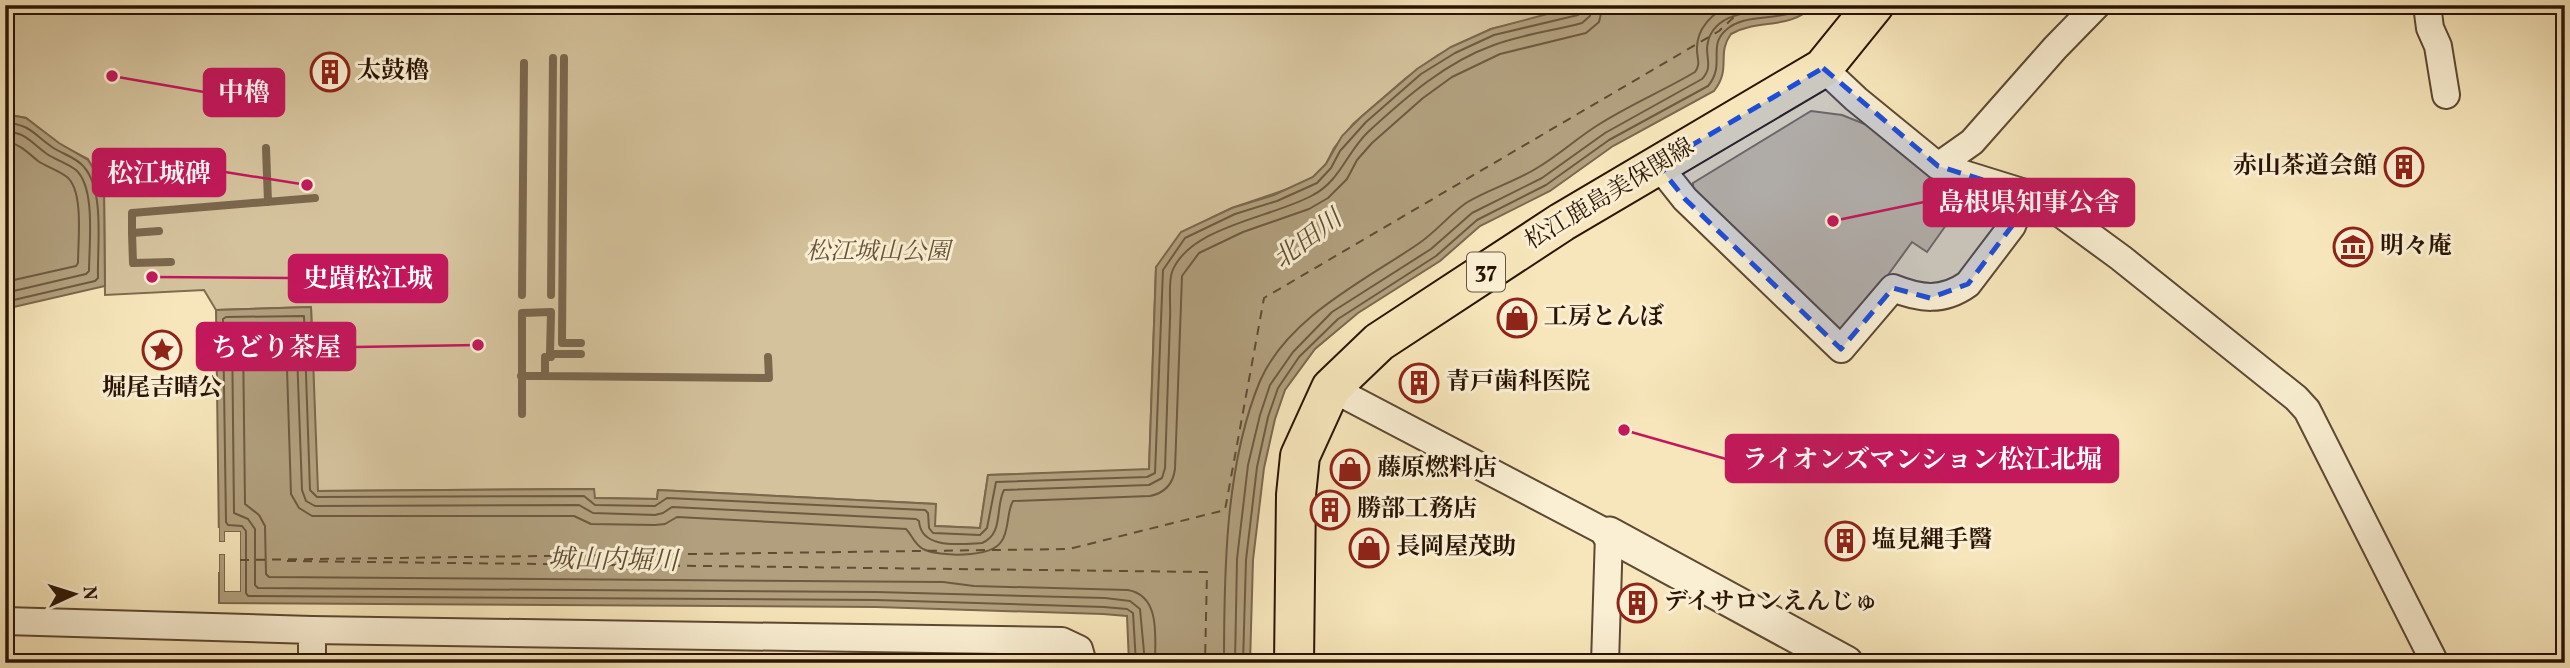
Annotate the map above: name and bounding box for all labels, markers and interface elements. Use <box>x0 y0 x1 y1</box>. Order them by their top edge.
building icon: 太鼓櫓 <box>309 51 351 93</box>
place label: 太鼓櫓 <box>357 55 429 89</box>
callout: 中櫓 <box>204 69 284 116</box>
text: 中櫓 <box>218 76 270 112</box>
street label: 松江鹿島美保関線 <box>1519 131 1701 259</box>
building icon: 赤山茶道会館 <box>2383 146 2425 188</box>
callout: 松江城碑 <box>93 149 225 196</box>
place label: 赤山茶道会館 <box>2233 150 2377 184</box>
text: 松江城碑 <box>107 157 211 193</box>
callout: 島根県知事公舎 <box>1924 179 2134 226</box>
text: 島根県知事公舎 <box>1938 186 2120 222</box>
water label: 北田川 <box>1266 200 1352 278</box>
museum icon: 明々庵 <box>2332 226 2374 268</box>
place label: 明々庵 <box>2380 230 2452 264</box>
park label: 松江城山公園 <box>806 236 954 270</box>
road number: 37 <box>1467 252 1505 292</box>
callout: 史蹟松江城 <box>289 255 447 302</box>
text: 史蹟松江城 <box>303 262 433 298</box>
shop icon: 工房とんぼ <box>1496 297 1538 339</box>
place label: 工房とんぼ <box>1544 301 1664 335</box>
callout: ちどり茶屋 <box>197 323 355 370</box>
place icon: 堀尾吉晴公 <box>141 329 183 371</box>
text: ちどり茶屋 <box>211 331 341 367</box>
building icon: 青戸歯科医院 <box>1398 362 1440 404</box>
place label: 青戸歯科医院 <box>1446 366 1590 400</box>
place label: 堀尾吉晴公 <box>102 372 222 406</box>
callout: ライオンズマンション松江北堀 <box>1726 435 2118 482</box>
text: ライオンズマンション松江北堀 <box>1742 443 2102 479</box>
shop icon: 藤原燃料店 <box>1329 448 1371 490</box>
place label: 藤原燃料店 <box>1377 452 1497 486</box>
building icon: 勝部工務店 <box>1309 489 1351 531</box>
place label: 勝部工務店 <box>1357 493 1477 527</box>
building icon: 塩見縄手醫 <box>1824 520 1866 562</box>
place label: 塩見縄手醫 <box>1872 524 1992 558</box>
shop icon: 長岡屋茂助 <box>1348 527 1390 569</box>
place label: 長岡屋茂助 <box>1396 531 1516 565</box>
water label: 城山内堀川 <box>548 542 681 580</box>
north arrow <box>38 560 108 630</box>
building icon: デイサロンえんじゅ <box>1616 582 1658 624</box>
text: N <box>76 585 102 601</box>
place label: デイサロンえんじゅ <box>1664 586 1878 620</box>

